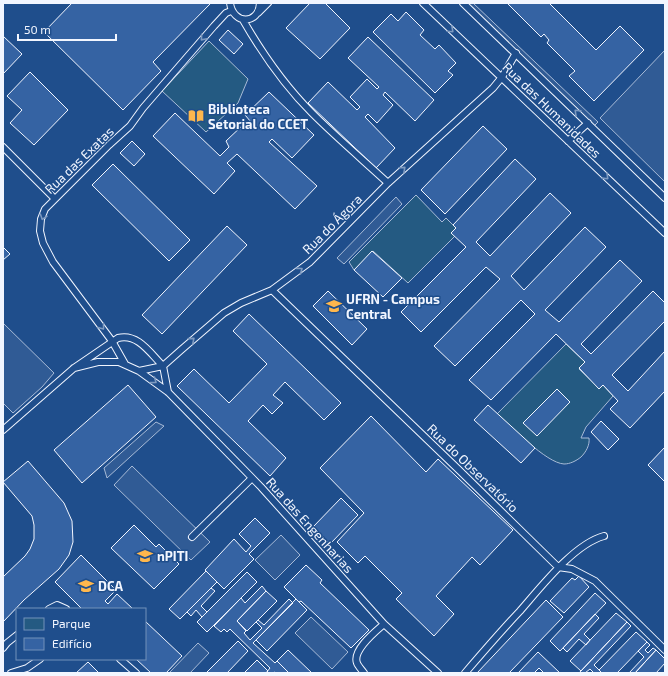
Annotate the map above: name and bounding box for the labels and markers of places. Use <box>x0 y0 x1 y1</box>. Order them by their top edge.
place label: Biblioteca Setorial do CCET <box>208 101 308 132</box>
library icon: Biblioteca Setorial do CCET <box>187 107 205 125</box>
place label: UFRN - Campus Central <box>346 291 440 322</box>
school or university icon: UFRN - Campus Central <box>325 297 343 315</box>
school or university icon: nPITI <box>136 547 154 565</box>
place label: nPITI <box>157 548 188 564</box>
school or university icon: DCA <box>77 577 95 595</box>
place label: DCA <box>98 578 124 594</box>

